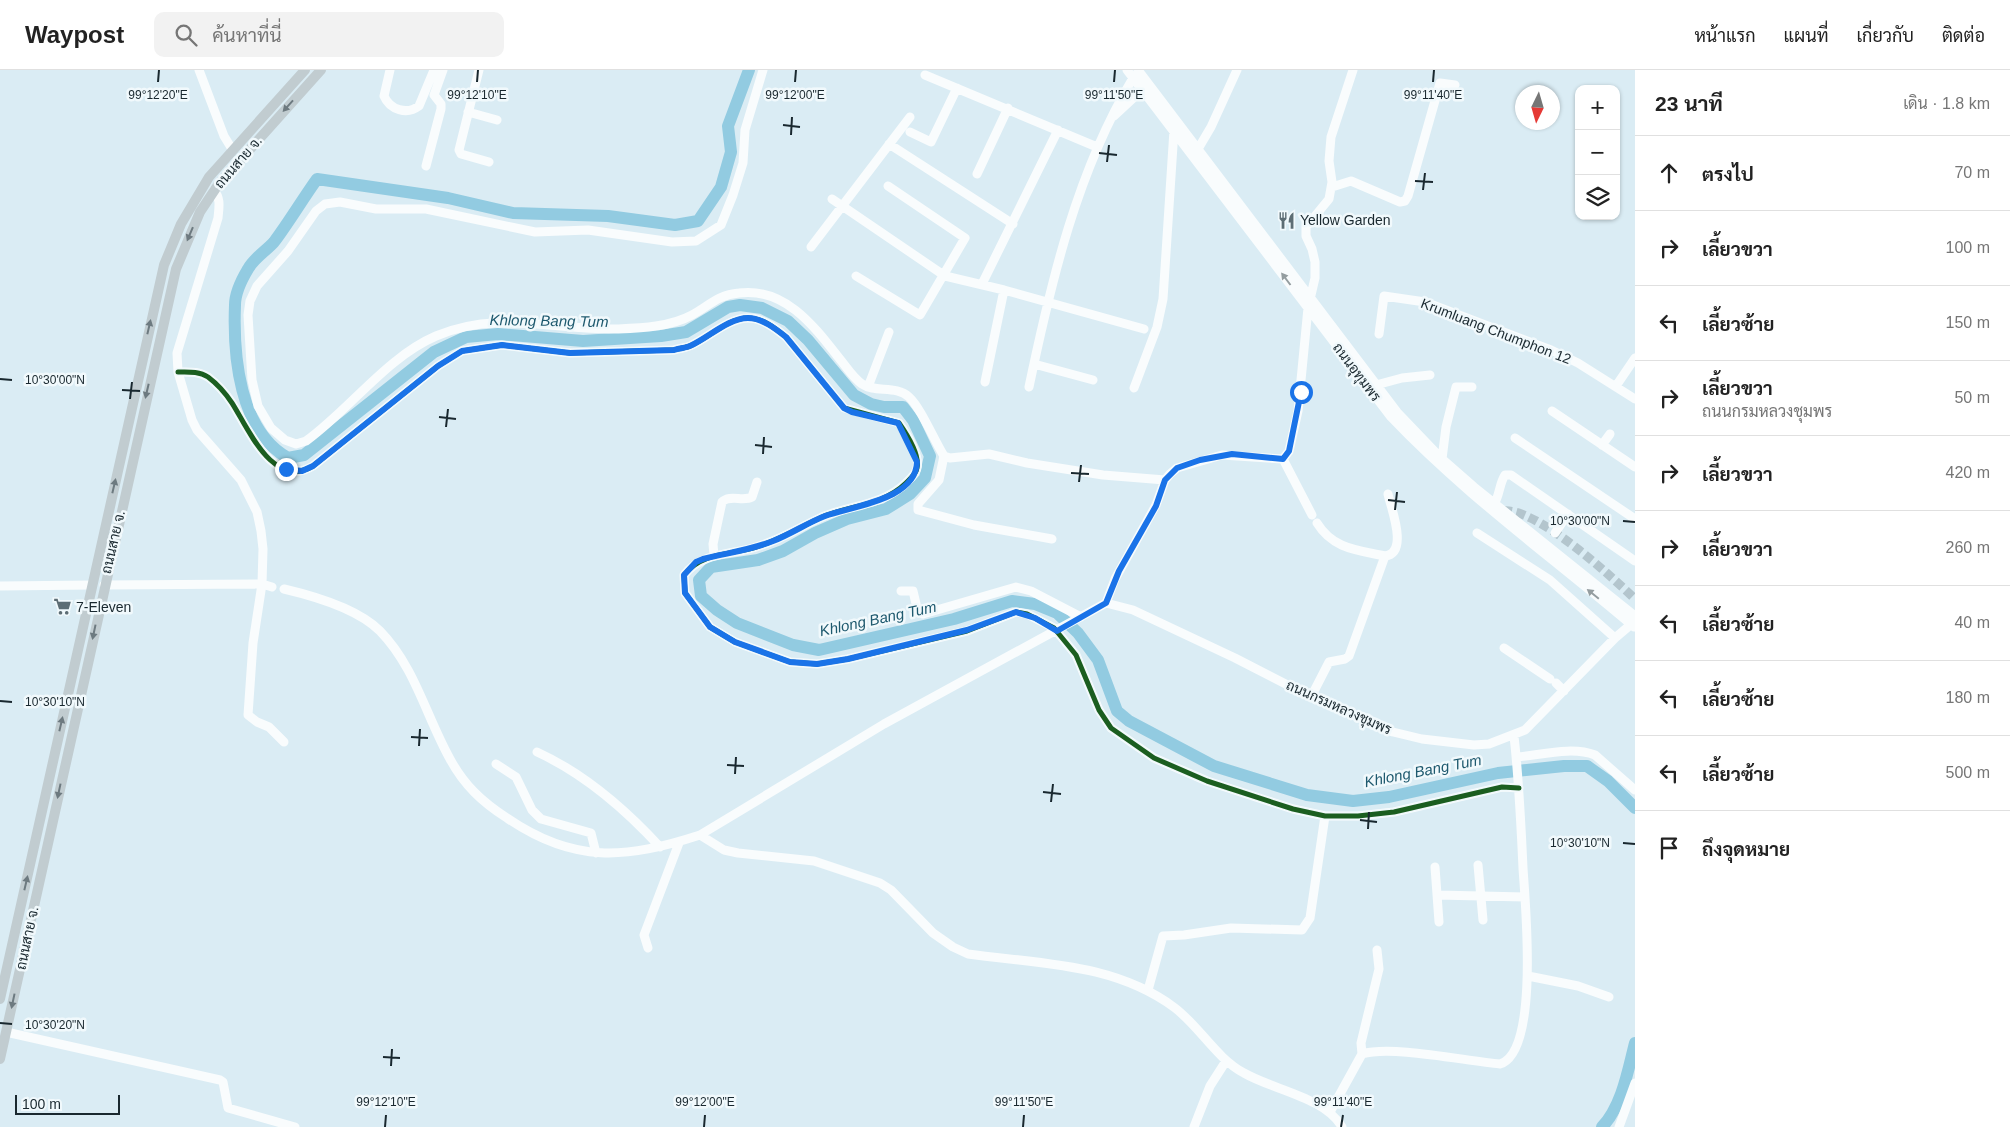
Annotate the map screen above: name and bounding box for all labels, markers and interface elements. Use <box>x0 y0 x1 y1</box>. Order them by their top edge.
search box <box>154 12 504 57</box>
text: Waypost <box>25 21 124 48</box>
icon: search <box>172 21 200 49</box>
text: ค้นหาที่นี่ <box>212 25 282 46</box>
text: หน้าแรก <box>1694 26 1756 46</box>
text: แผนที่ <box>1784 26 1828 46</box>
text: เกี่ยวกับ <box>1856 26 1914 46</box>
text: ติดต่อ <box>1942 26 1985 46</box>
north arrow <box>1515 85 1560 130</box>
map controls <box>1575 85 1620 220</box>
button: + <box>1575 85 1620 130</box>
text: 99°12'20"E <box>128 88 188 102</box>
text: 99°12'10"E <box>447 88 507 102</box>
text: 99°12'00"E <box>765 88 825 102</box>
text: 99°11'50"E <box>1085 88 1143 102</box>
text: 99°11'40"E <box>1404 88 1462 102</box>
text: 23 นาที <box>1655 92 1723 115</box>
text: เดิน · 1.8 km <box>1903 95 1990 112</box>
one-way arrow <box>282 100 294 112</box>
button: − <box>1575 130 1620 175</box>
street label: ถนนสาย จ. <box>211 132 265 192</box>
icon: ahead <box>1655 159 1683 187</box>
text: ตรงไป <box>1702 164 1754 185</box>
text: 70 m <box>1954 164 1990 181</box>
button: layers <box>1575 175 1620 220</box>
restaurant icon: Yellow Garden <box>1276 210 1296 230</box>
place label: Yellow Garden <box>1300 212 1391 228</box>
one-way arrow <box>185 227 193 241</box>
icon: right <box>1655 234 1683 262</box>
text: เลี้ยวขวา <box>1702 239 1773 260</box>
text: 100 m <box>1946 239 1990 256</box>
one-way arrow <box>1281 272 1291 286</box>
street label: Krumluang Chumphon 12 <box>1419 295 1574 367</box>
icon: left <box>1655 309 1683 337</box>
water label: Khlong Bang Tum <box>489 311 609 330</box>
text: เลี้ยวซ้าย <box>1702 314 1774 335</box>
text: 150 m <box>1946 314 1990 331</box>
one-way arrow <box>145 320 153 335</box>
street label: ถนนอุทุมพร <box>1328 340 1384 406</box>
text: 10°30'00"N <box>25 373 85 387</box>
text: เลี้ยวขวา <box>1702 378 1773 399</box>
route start <box>1290 381 1313 404</box>
one-way arrow <box>143 383 151 398</box>
icon: right <box>1655 384 1683 412</box>
text: 50 m <box>1954 389 1990 406</box>
text: ถนนกรมหลวงชุมพร <box>1702 403 1832 420</box>
route end <box>275 458 298 481</box>
icon: right <box>1655 459 1683 487</box>
text: เลี้ยวขวา <box>1702 464 1773 485</box>
text: 420 m <box>1946 464 1990 481</box>
one-way arrow <box>110 478 118 493</box>
street label: ถนนสาย จ. <box>98 509 128 575</box>
text: 10°30'00"N <box>1550 514 1610 528</box>
icon: right <box>1655 534 1683 562</box>
text: เลี้ยวขวา <box>1702 539 1773 560</box>
text: 260 m <box>1946 539 1990 556</box>
one-way arrow <box>1587 588 1600 599</box>
supermarket icon: 7-Eleven <box>52 597 72 617</box>
water label: Khlong Bang Tum <box>818 598 938 639</box>
place label: 7-Eleven <box>76 599 131 615</box>
icon: left <box>1655 609 1683 637</box>
text: เลี้ยวซ้าย <box>1702 614 1774 635</box>
text: 40 m <box>1954 614 1990 631</box>
one-way arrow <box>89 625 97 641</box>
street label: ถนนกรมหลวงชุมพร <box>1283 677 1394 739</box>
icon: left <box>1655 684 1683 712</box>
text: เลี้ยวซ้าย <box>1702 689 1774 710</box>
text: 180 m <box>1946 689 1990 706</box>
text: 10°30'10"N <box>25 695 85 709</box>
one-way arrow <box>57 716 65 732</box>
water label: Khlong Bang Tum <box>1363 751 1483 790</box>
icon: left <box>1655 759 1683 787</box>
text: เลี้ยวซ้าย <box>1702 764 1774 785</box>
text: 500 m <box>1946 764 1990 781</box>
one-way arrow <box>55 783 63 798</box>
icon: arrive <box>1655 834 1683 862</box>
text: 10°30'10"N <box>1550 836 1610 850</box>
text: ถึงจุดหมาย <box>1702 839 1790 860</box>
one-way arrow <box>22 875 30 890</box>
street label: ถนนสาย จ. <box>12 905 42 971</box>
one-way arrow <box>9 993 17 1008</box>
text: 10°30'20"N <box>25 1018 85 1032</box>
scale bar <box>15 1092 120 1115</box>
text: 99°12'10"E <box>356 1095 416 1109</box>
text: 99°12'00"E <box>675 1095 735 1109</box>
text: 99°11'50"E <box>995 1095 1053 1109</box>
text: 99°11'40"E <box>1314 1095 1372 1109</box>
text: 100 m <box>22 1096 61 1112</box>

